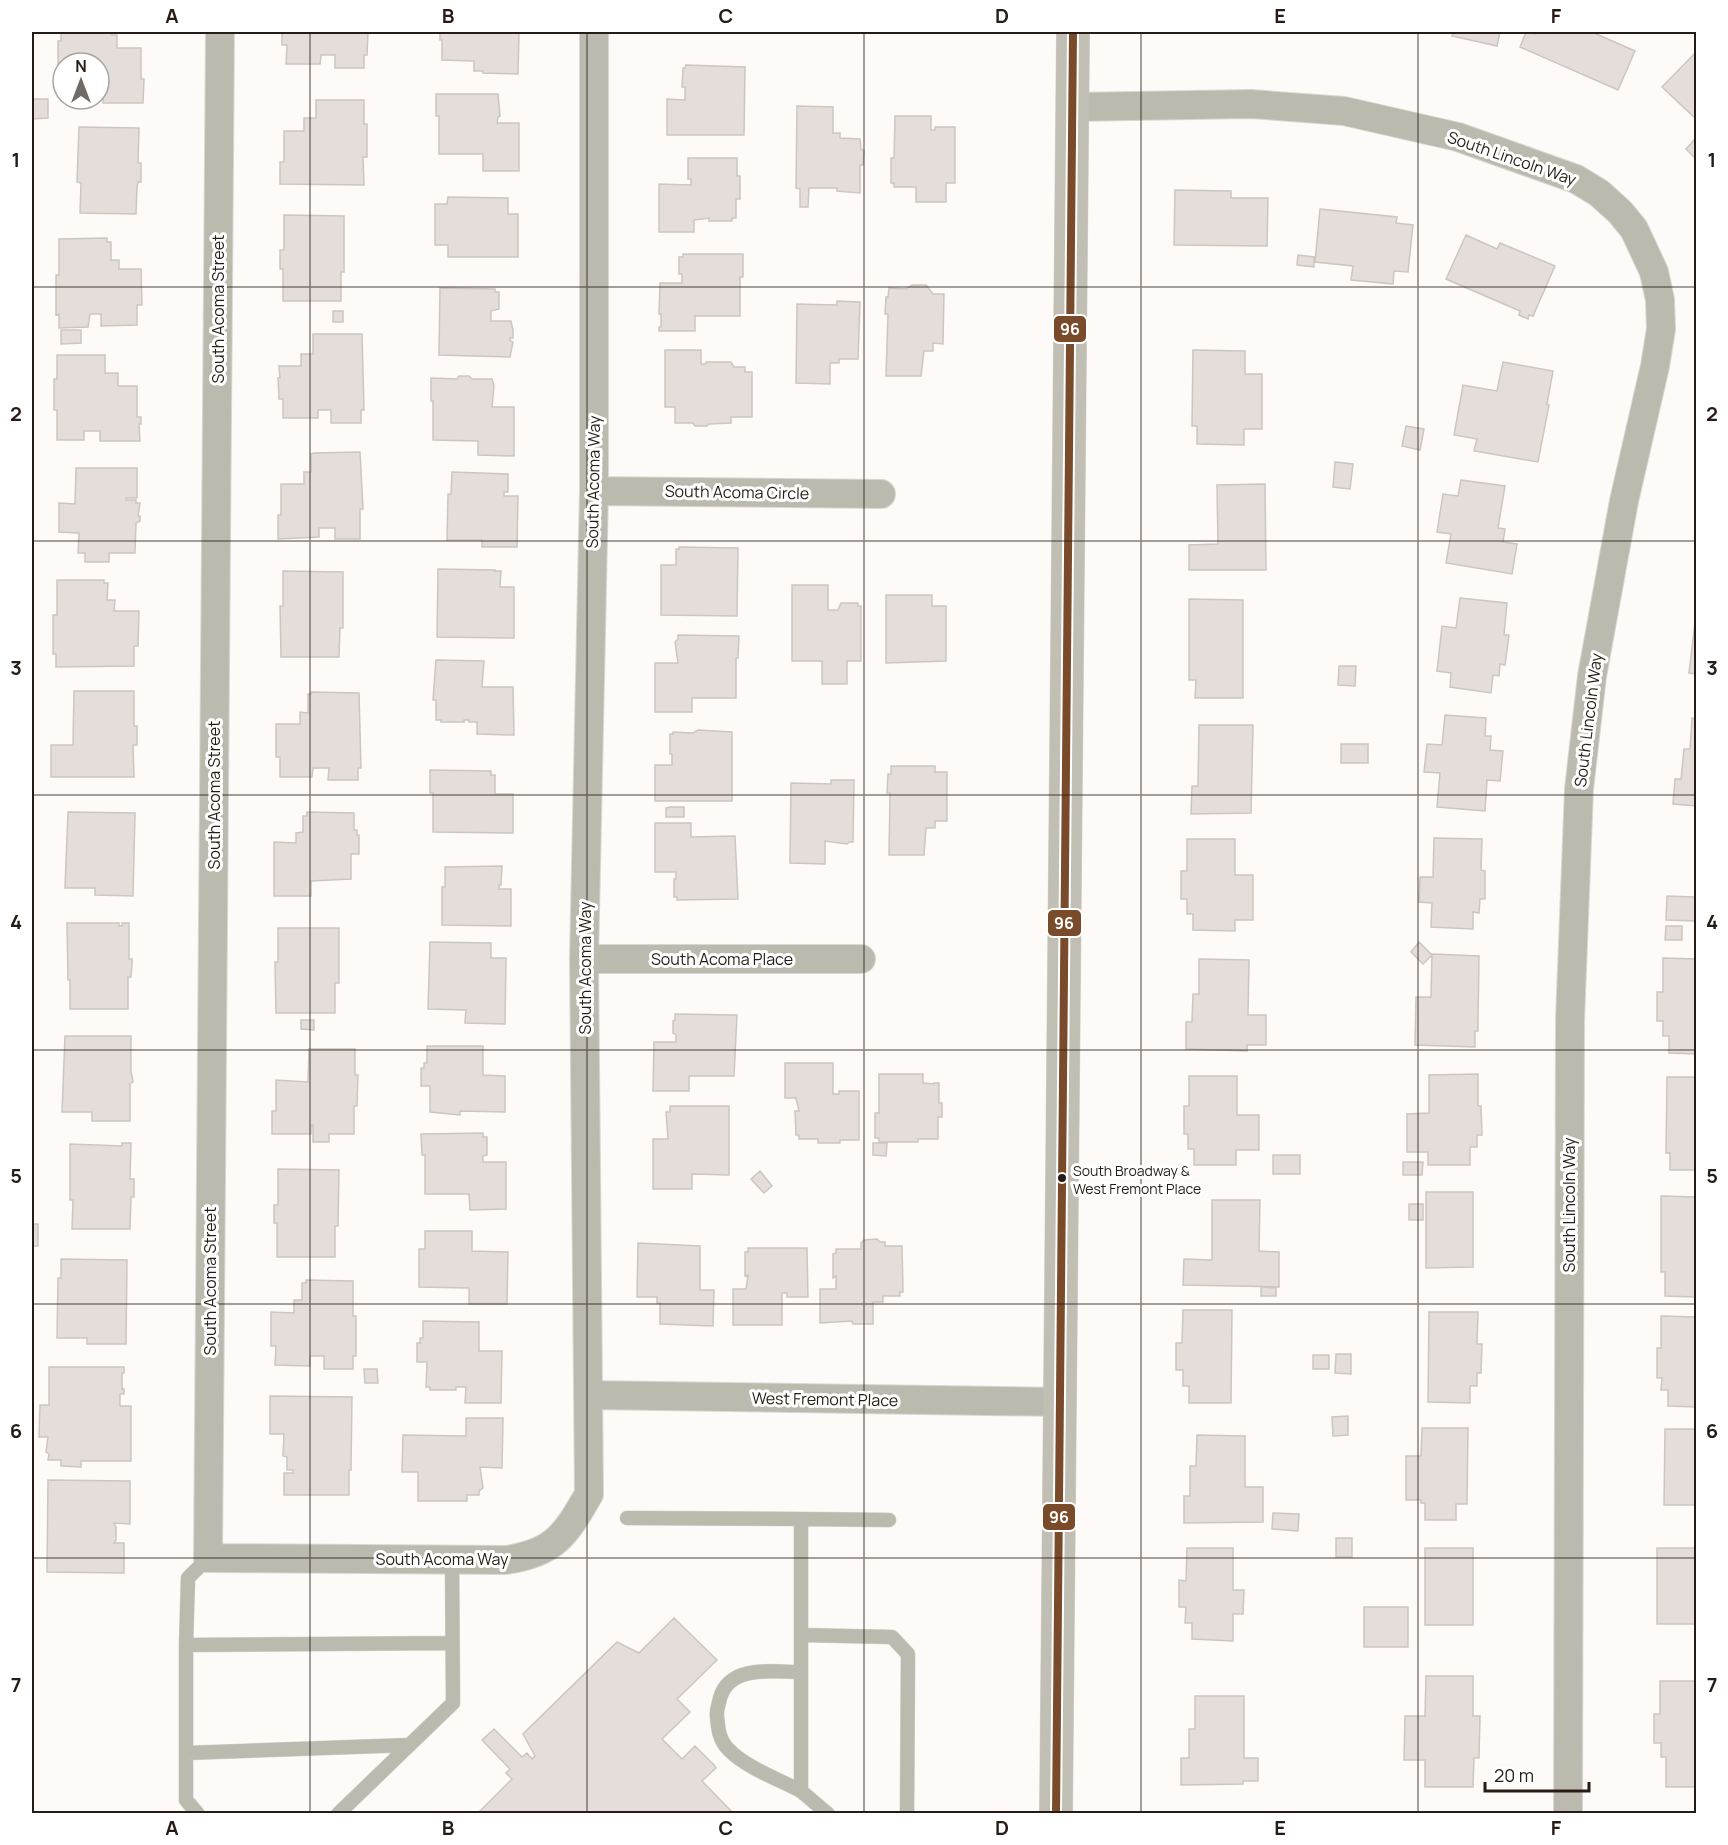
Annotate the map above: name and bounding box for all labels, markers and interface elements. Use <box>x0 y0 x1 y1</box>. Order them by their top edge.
text: A <box>165 2 179 29</box>
text: B <box>442 2 455 29</box>
text: C <box>719 2 733 29</box>
text: D <box>995 2 1009 29</box>
text: E <box>1274 2 1286 29</box>
text: F <box>1551 2 1562 29</box>
north arrow <box>51 51 111 111</box>
text: N <box>75 55 87 77</box>
street label: South Lincoln Way <box>1445 126 1580 191</box>
text: 1 <box>12 146 20 173</box>
text: 1 <box>1708 146 1716 173</box>
street label: South Acoma Street <box>207 235 229 383</box>
line badge: 96 <box>1053 315 1087 343</box>
text: 96 <box>1060 318 1080 340</box>
text: 2 <box>10 400 22 427</box>
text: 2 <box>1706 400 1718 427</box>
street label: South Acoma Way <box>581 415 605 549</box>
street label: South Acoma Circle <box>665 480 809 504</box>
street label: South Lincoln Way <box>1569 651 1607 788</box>
text: 3 <box>10 654 22 681</box>
text: 3 <box>1706 654 1718 681</box>
street label: South Acoma Street <box>203 721 225 869</box>
street label: South Acoma Way <box>574 901 596 1034</box>
text: 4 <box>10 908 22 935</box>
text: 4 <box>1706 908 1718 935</box>
line badge: 96 <box>1047 909 1082 937</box>
text: 96 <box>1054 912 1074 934</box>
street label: South Acoma Place <box>651 948 793 970</box>
street label: South Lincoln Way <box>1558 1137 1580 1272</box>
place label: South Broadway & West Fremont Place <box>1073 1161 1201 1198</box>
text: 5 <box>10 1162 22 1189</box>
text: 5 <box>1706 1162 1718 1189</box>
marker: South Broadway & West Fremont Place <box>1056 1172 1068 1184</box>
street label: South Acoma Street <box>199 1207 221 1355</box>
street label: West Fremont Place <box>752 1387 898 1411</box>
text: 6 <box>10 1417 22 1444</box>
text: 6 <box>1706 1417 1718 1444</box>
line badge: 96 <box>1042 1503 1076 1531</box>
text: 96 <box>1049 1506 1069 1528</box>
street label: South Acoma Way <box>376 1548 509 1570</box>
text: 7 <box>11 1671 21 1698</box>
text: 7 <box>1707 1671 1717 1698</box>
scale bar <box>1485 1755 1588 1793</box>
text: 20 m <box>1494 1763 1534 1787</box>
text: A <box>165 1814 179 1841</box>
text: B <box>442 1814 455 1841</box>
text: C <box>719 1814 733 1841</box>
text: D <box>995 1814 1009 1841</box>
text: E <box>1274 1814 1286 1841</box>
text: F <box>1551 1814 1562 1841</box>

